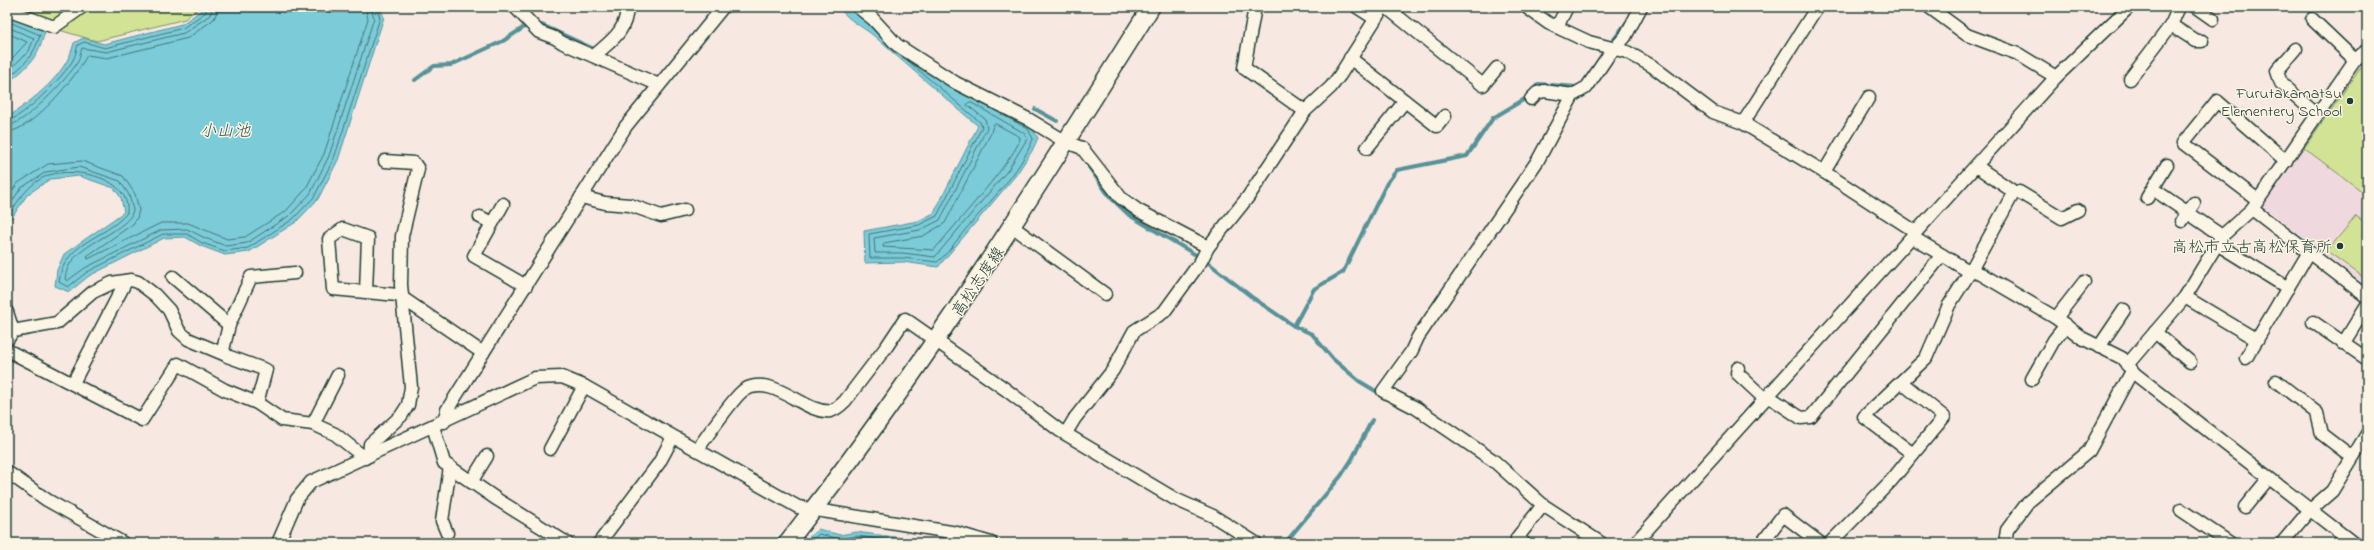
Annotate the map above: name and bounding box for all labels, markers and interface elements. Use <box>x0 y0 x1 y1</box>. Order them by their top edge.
place label: Furutakamatsu Elementery School <box>2221 82 2342 124</box>
marker: Furutakamatsu Elementery School <box>2345 96 2355 106</box>
water label: 小山池 <box>200 119 251 144</box>
place label: 高松市立古高松保育所 <box>2172 236 2332 260</box>
marker: 高松市立古高松保育所 <box>2335 241 2345 251</box>
street label: 高松志度線 <box>946 242 1011 322</box>

